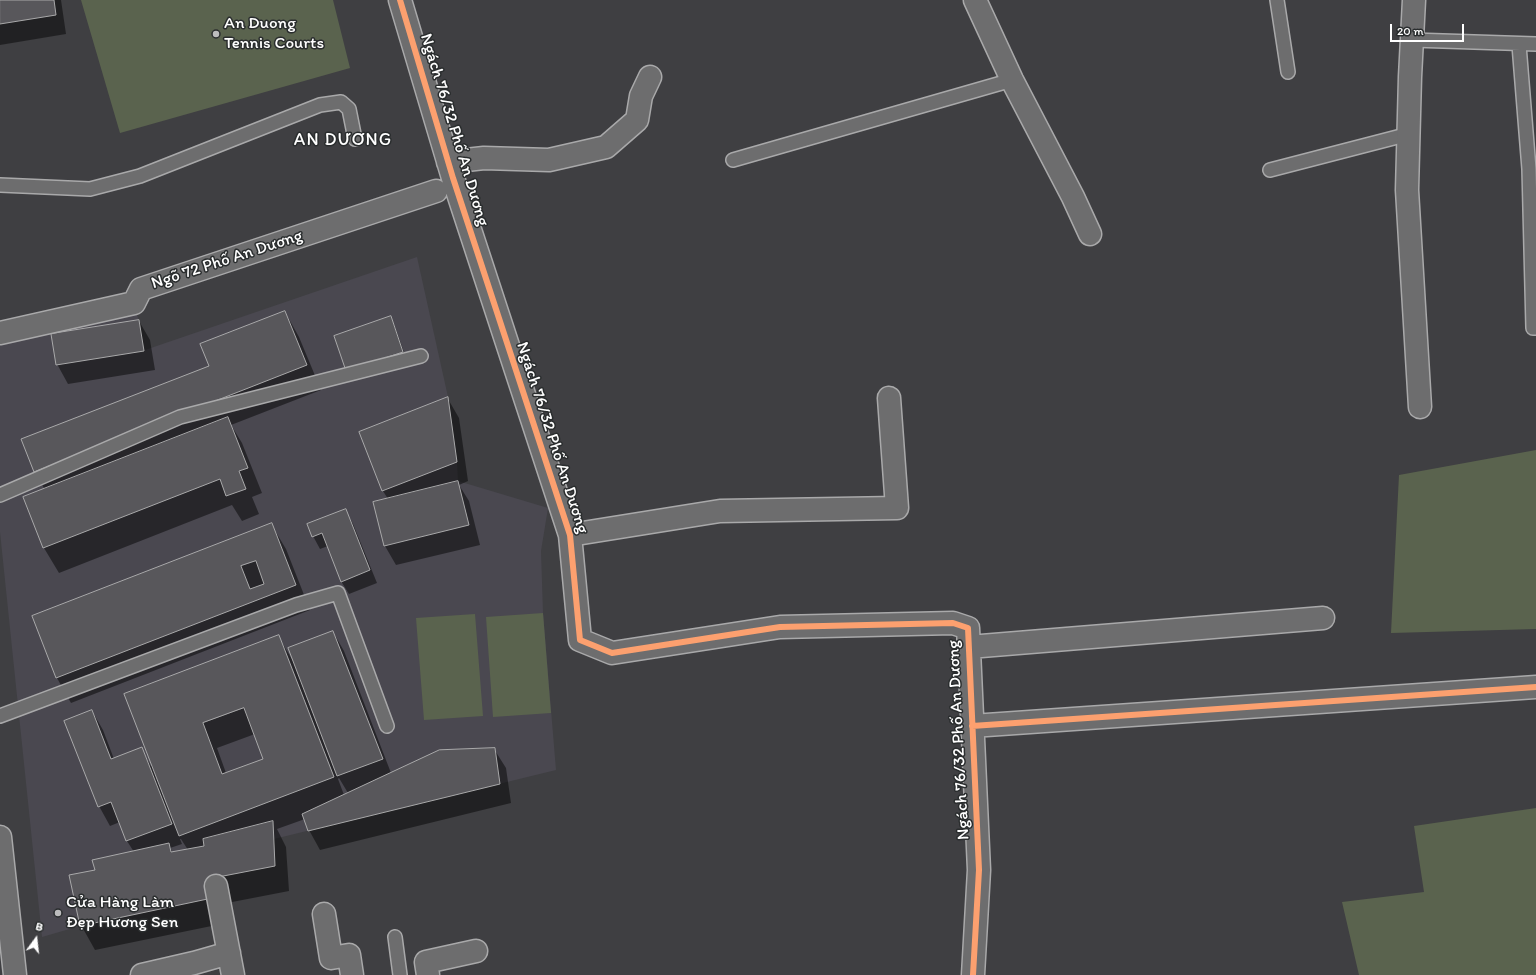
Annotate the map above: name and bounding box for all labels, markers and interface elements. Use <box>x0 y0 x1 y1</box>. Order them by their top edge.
place label: An Duong Tennis Courts <box>224 14 324 54</box>
scale bar <box>1392 16 1466 42</box>
text: 20 m <box>1397 24 1424 38</box>
marker: An Duong Tennis Courts <box>211 29 221 39</box>
street label: Ngách 76/32 Phố An Dương <box>415 31 493 229</box>
district label: AN DƯƠNG <box>294 129 392 151</box>
street label: Ngõ 72 Phố An Dương <box>149 226 305 294</box>
street label: Ngách 76/32 Phố An Dương <box>511 340 593 536</box>
street label: Ngách 76/32 Phố An Dương <box>944 639 974 841</box>
place label: Cửa Hàng Làm Đẹp Hương Sen <box>66 893 178 933</box>
marker: Cửa Hàng Làm Đẹp Hương Sen <box>53 908 63 918</box>
north arrow <box>16 919 56 959</box>
text: B <box>34 920 44 934</box>

